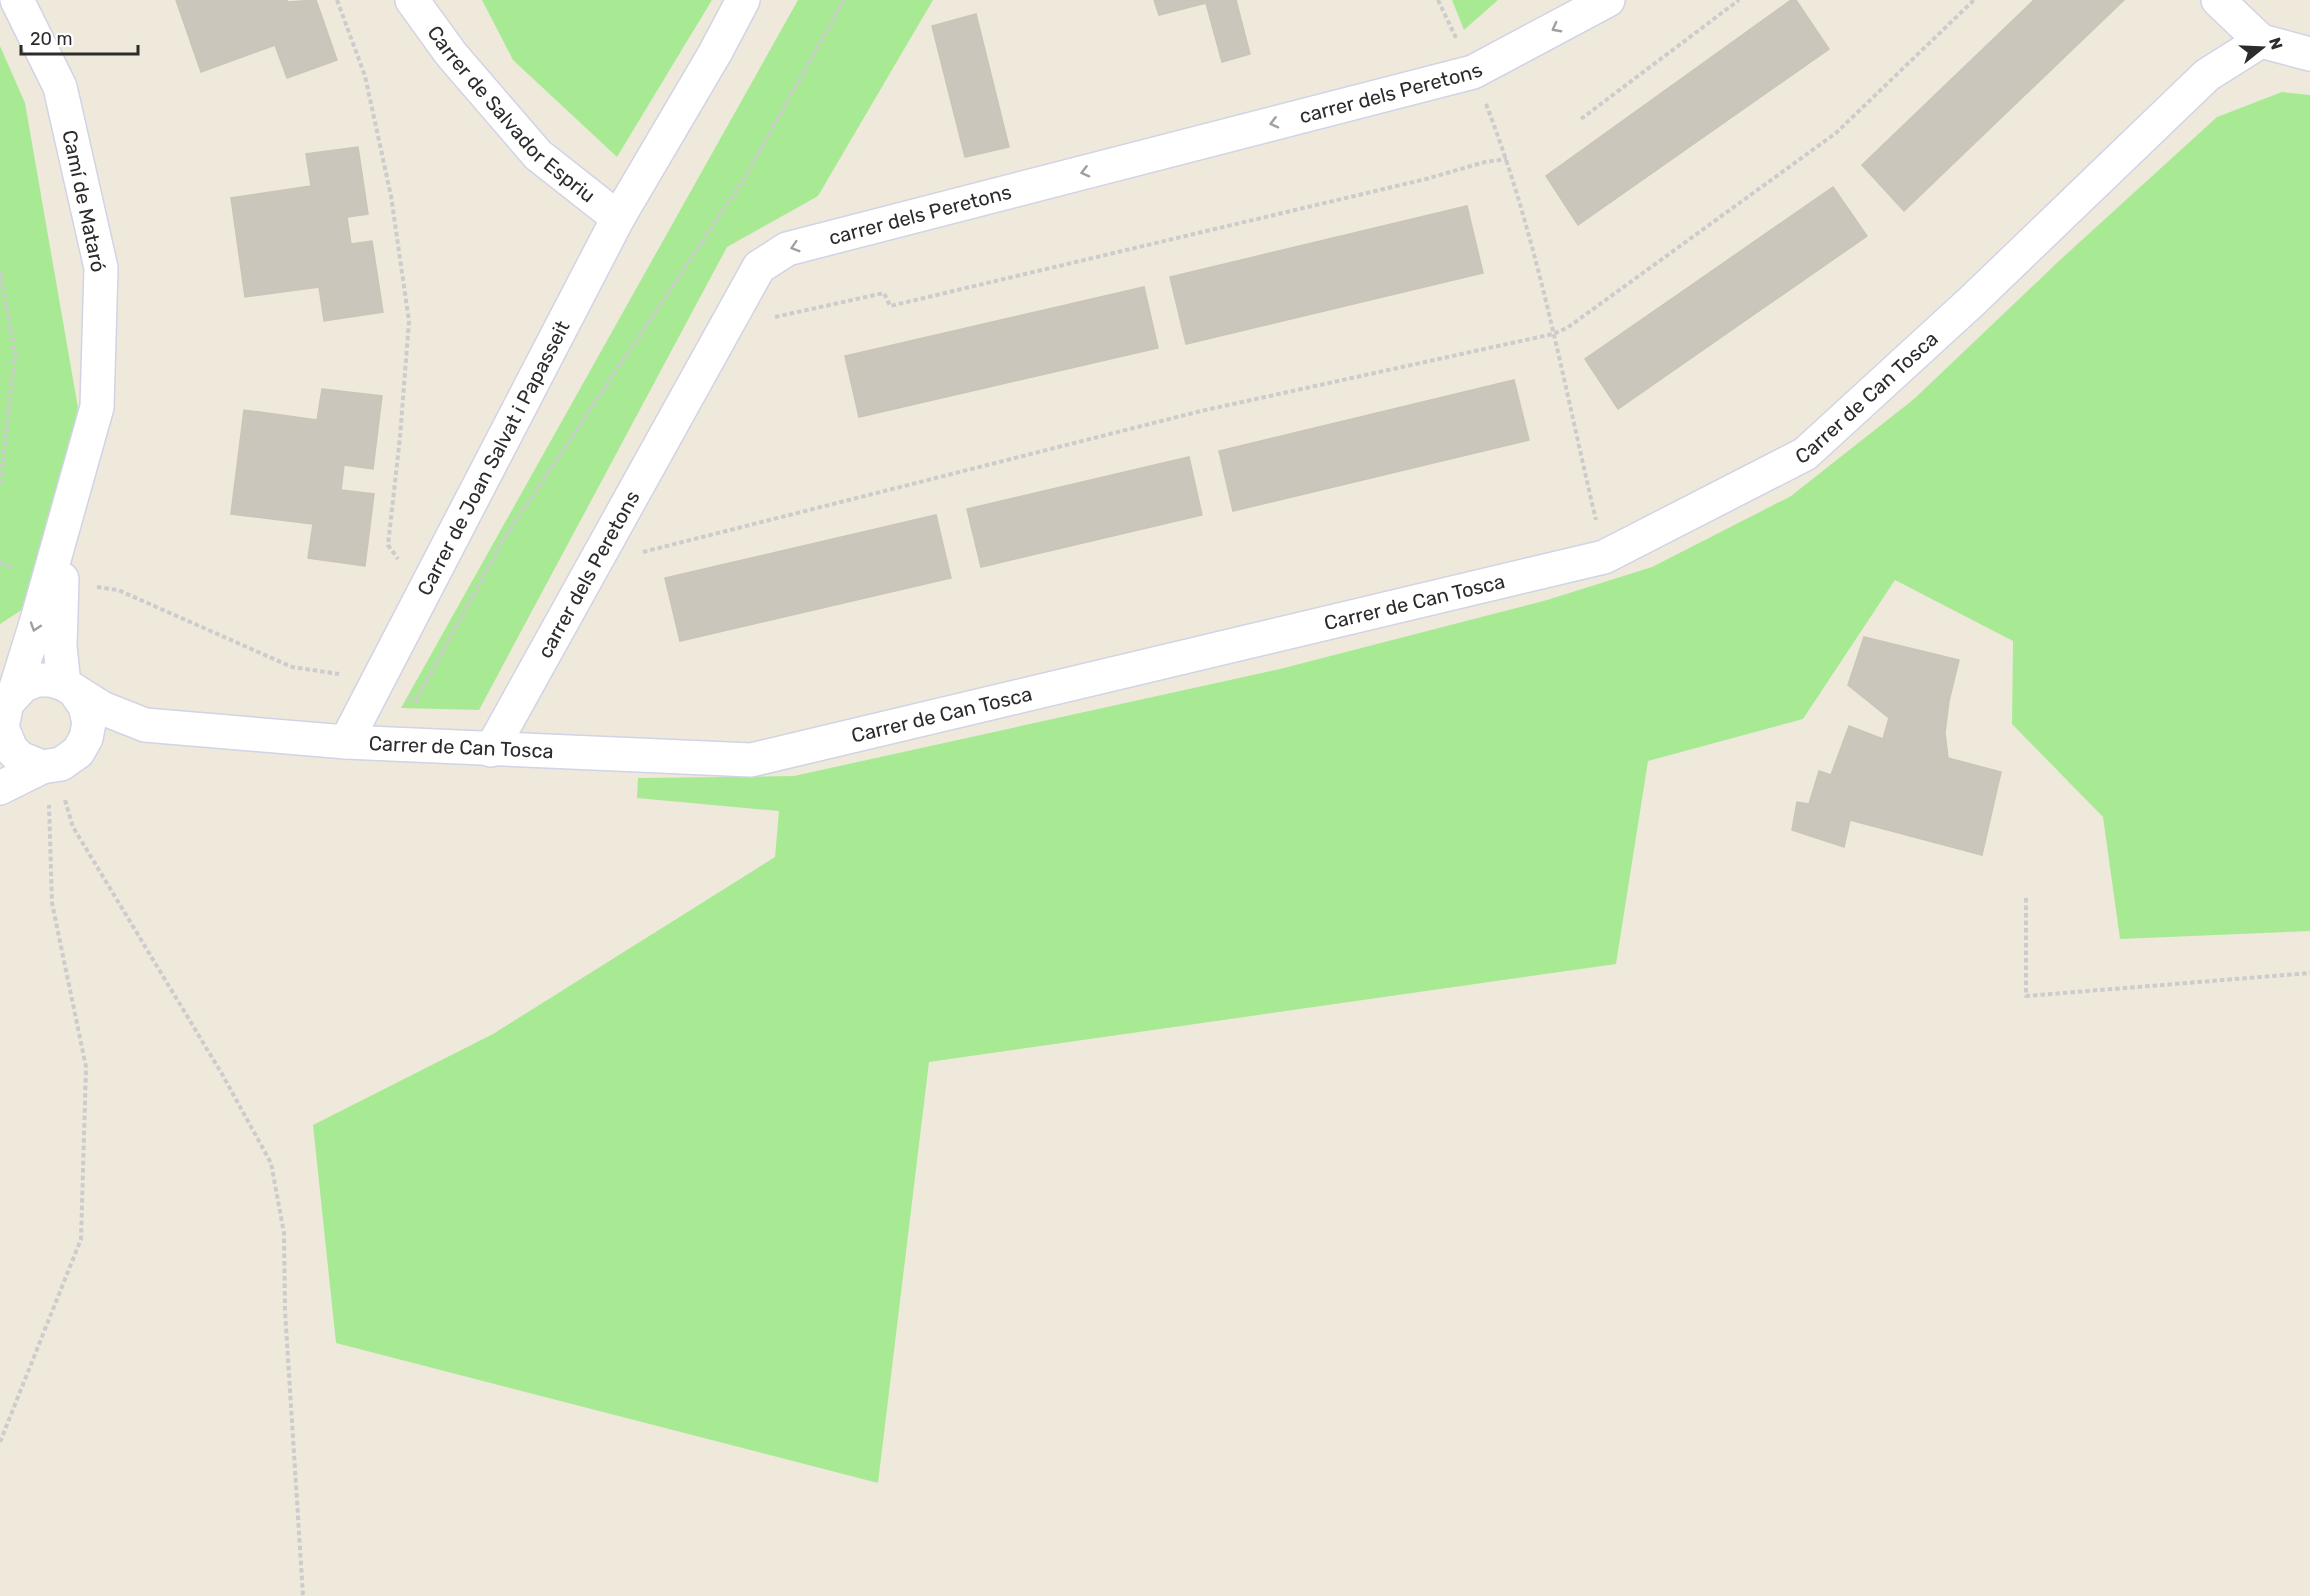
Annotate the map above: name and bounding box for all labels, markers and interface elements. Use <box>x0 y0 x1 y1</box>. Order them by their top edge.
scale bar <box>21 18 138 56</box>
north arrow <box>2232 18 2292 78</box>
one-way arrow <box>1552 20 1563 32</box>
street label: Carrer de Salvador Espriu <box>422 21 600 207</box>
text: 20 m <box>30 28 72 50</box>
text: N <box>2265 35 2287 52</box>
street label: carrer dels Peretons <box>1297 57 1486 128</box>
one-way arrow <box>1269 116 1279 129</box>
street label: Camí de Mataró <box>57 128 111 274</box>
one-way arrow <box>1080 165 1091 177</box>
street label: carrer dels Peretons <box>826 180 1014 250</box>
one-way arrow <box>790 240 801 252</box>
street label: Carrer de Joan Salvat i Papasseit <box>412 316 575 599</box>
street label: Carrer de Can Tosca <box>1791 326 1943 469</box>
street label: carrer dels Peretons <box>533 486 645 662</box>
street label: Carrer de Can Tosca <box>1322 569 1507 635</box>
one-way arrow <box>30 621 42 632</box>
street label: Carrer de Can Tosca <box>849 682 1034 748</box>
street label: Carrer de Can Tosca <box>368 731 554 763</box>

